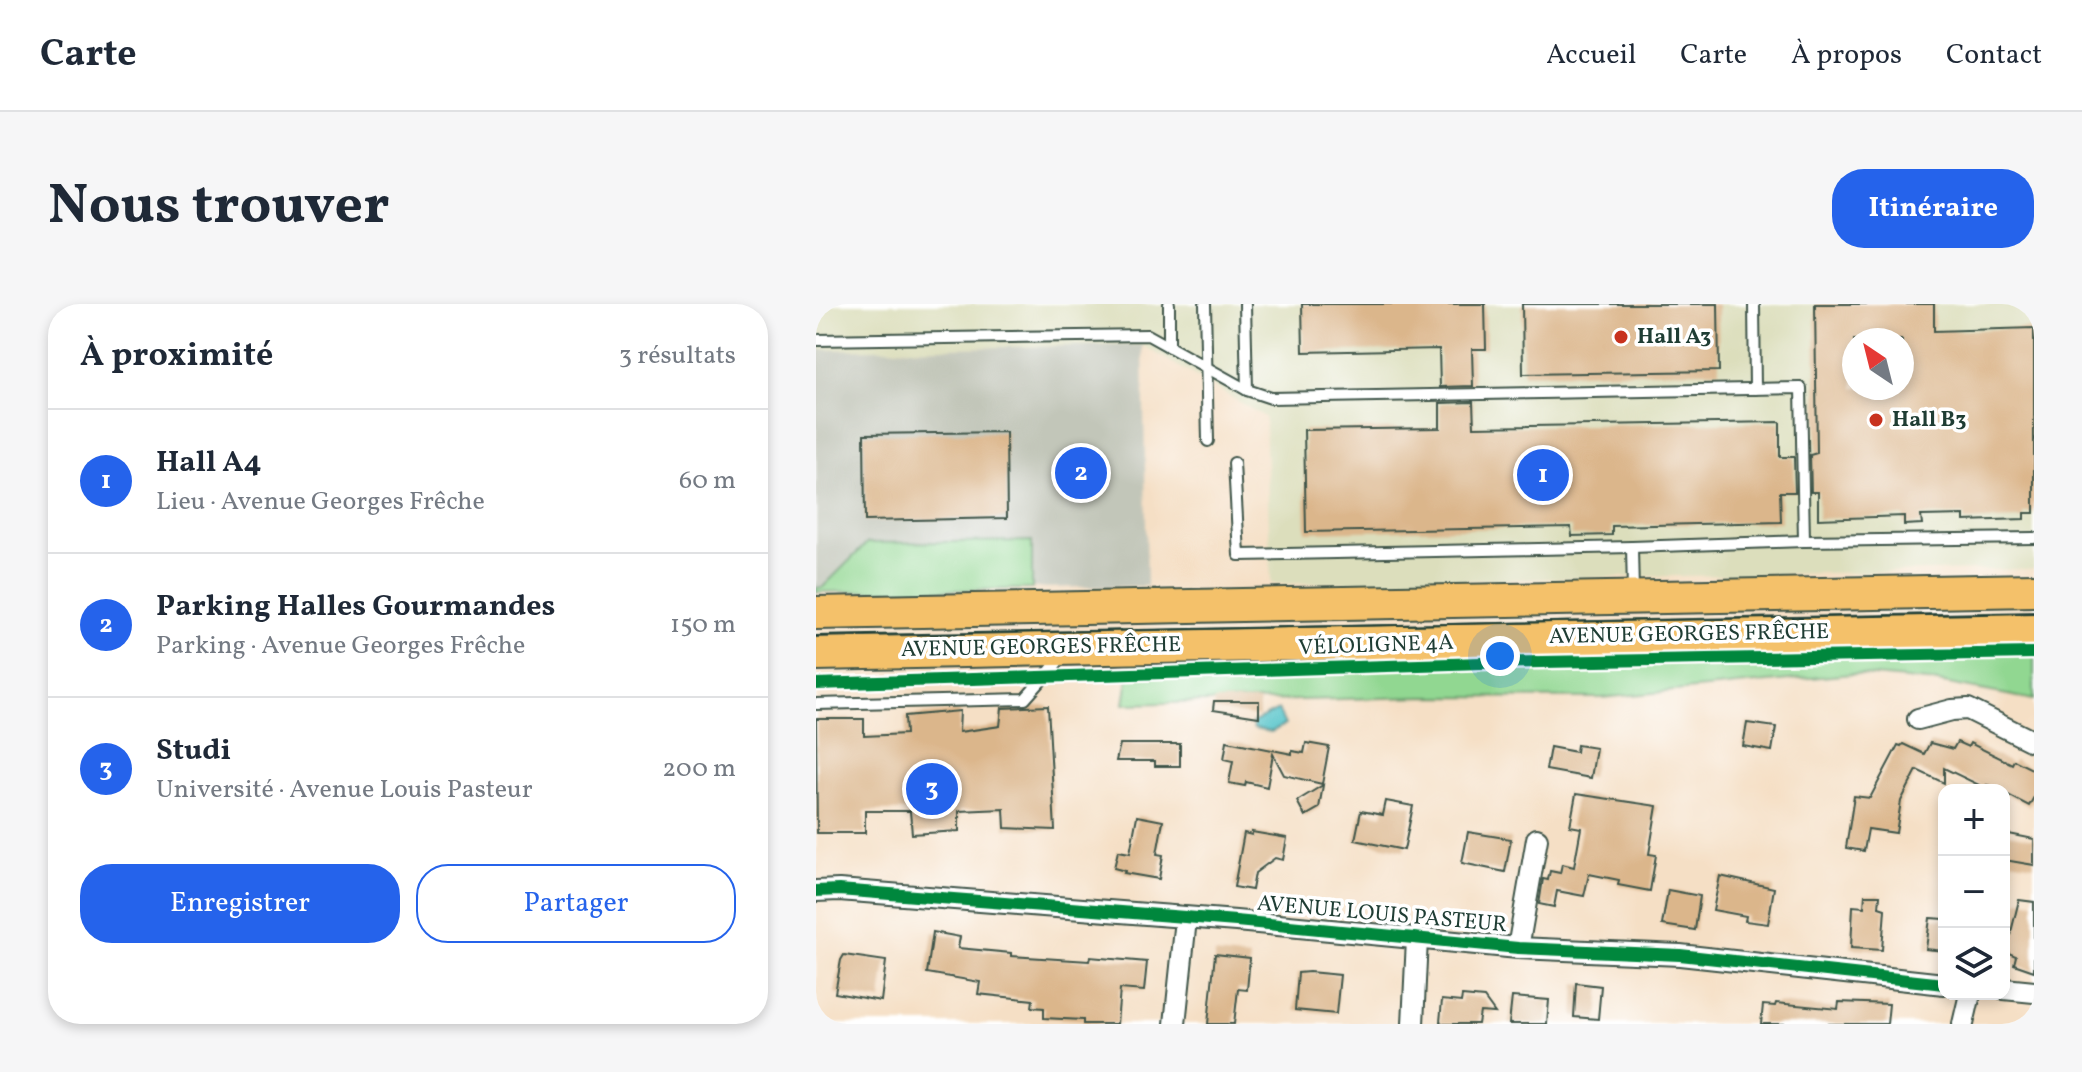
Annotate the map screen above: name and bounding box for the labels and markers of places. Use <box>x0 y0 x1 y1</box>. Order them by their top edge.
place label: Hall A3 <box>1637 322 1711 353</box>
marker: Hall A3 <box>1612 328 1630 346</box>
place label: Hall B3 <box>1892 405 1966 436</box>
marker: Hall B3 <box>1867 411 1885 429</box>
pin: 2 <box>1055 443 1107 503</box>
pin: 1 <box>1517 445 1569 505</box>
pin: 3 <box>906 759 958 819</box>

